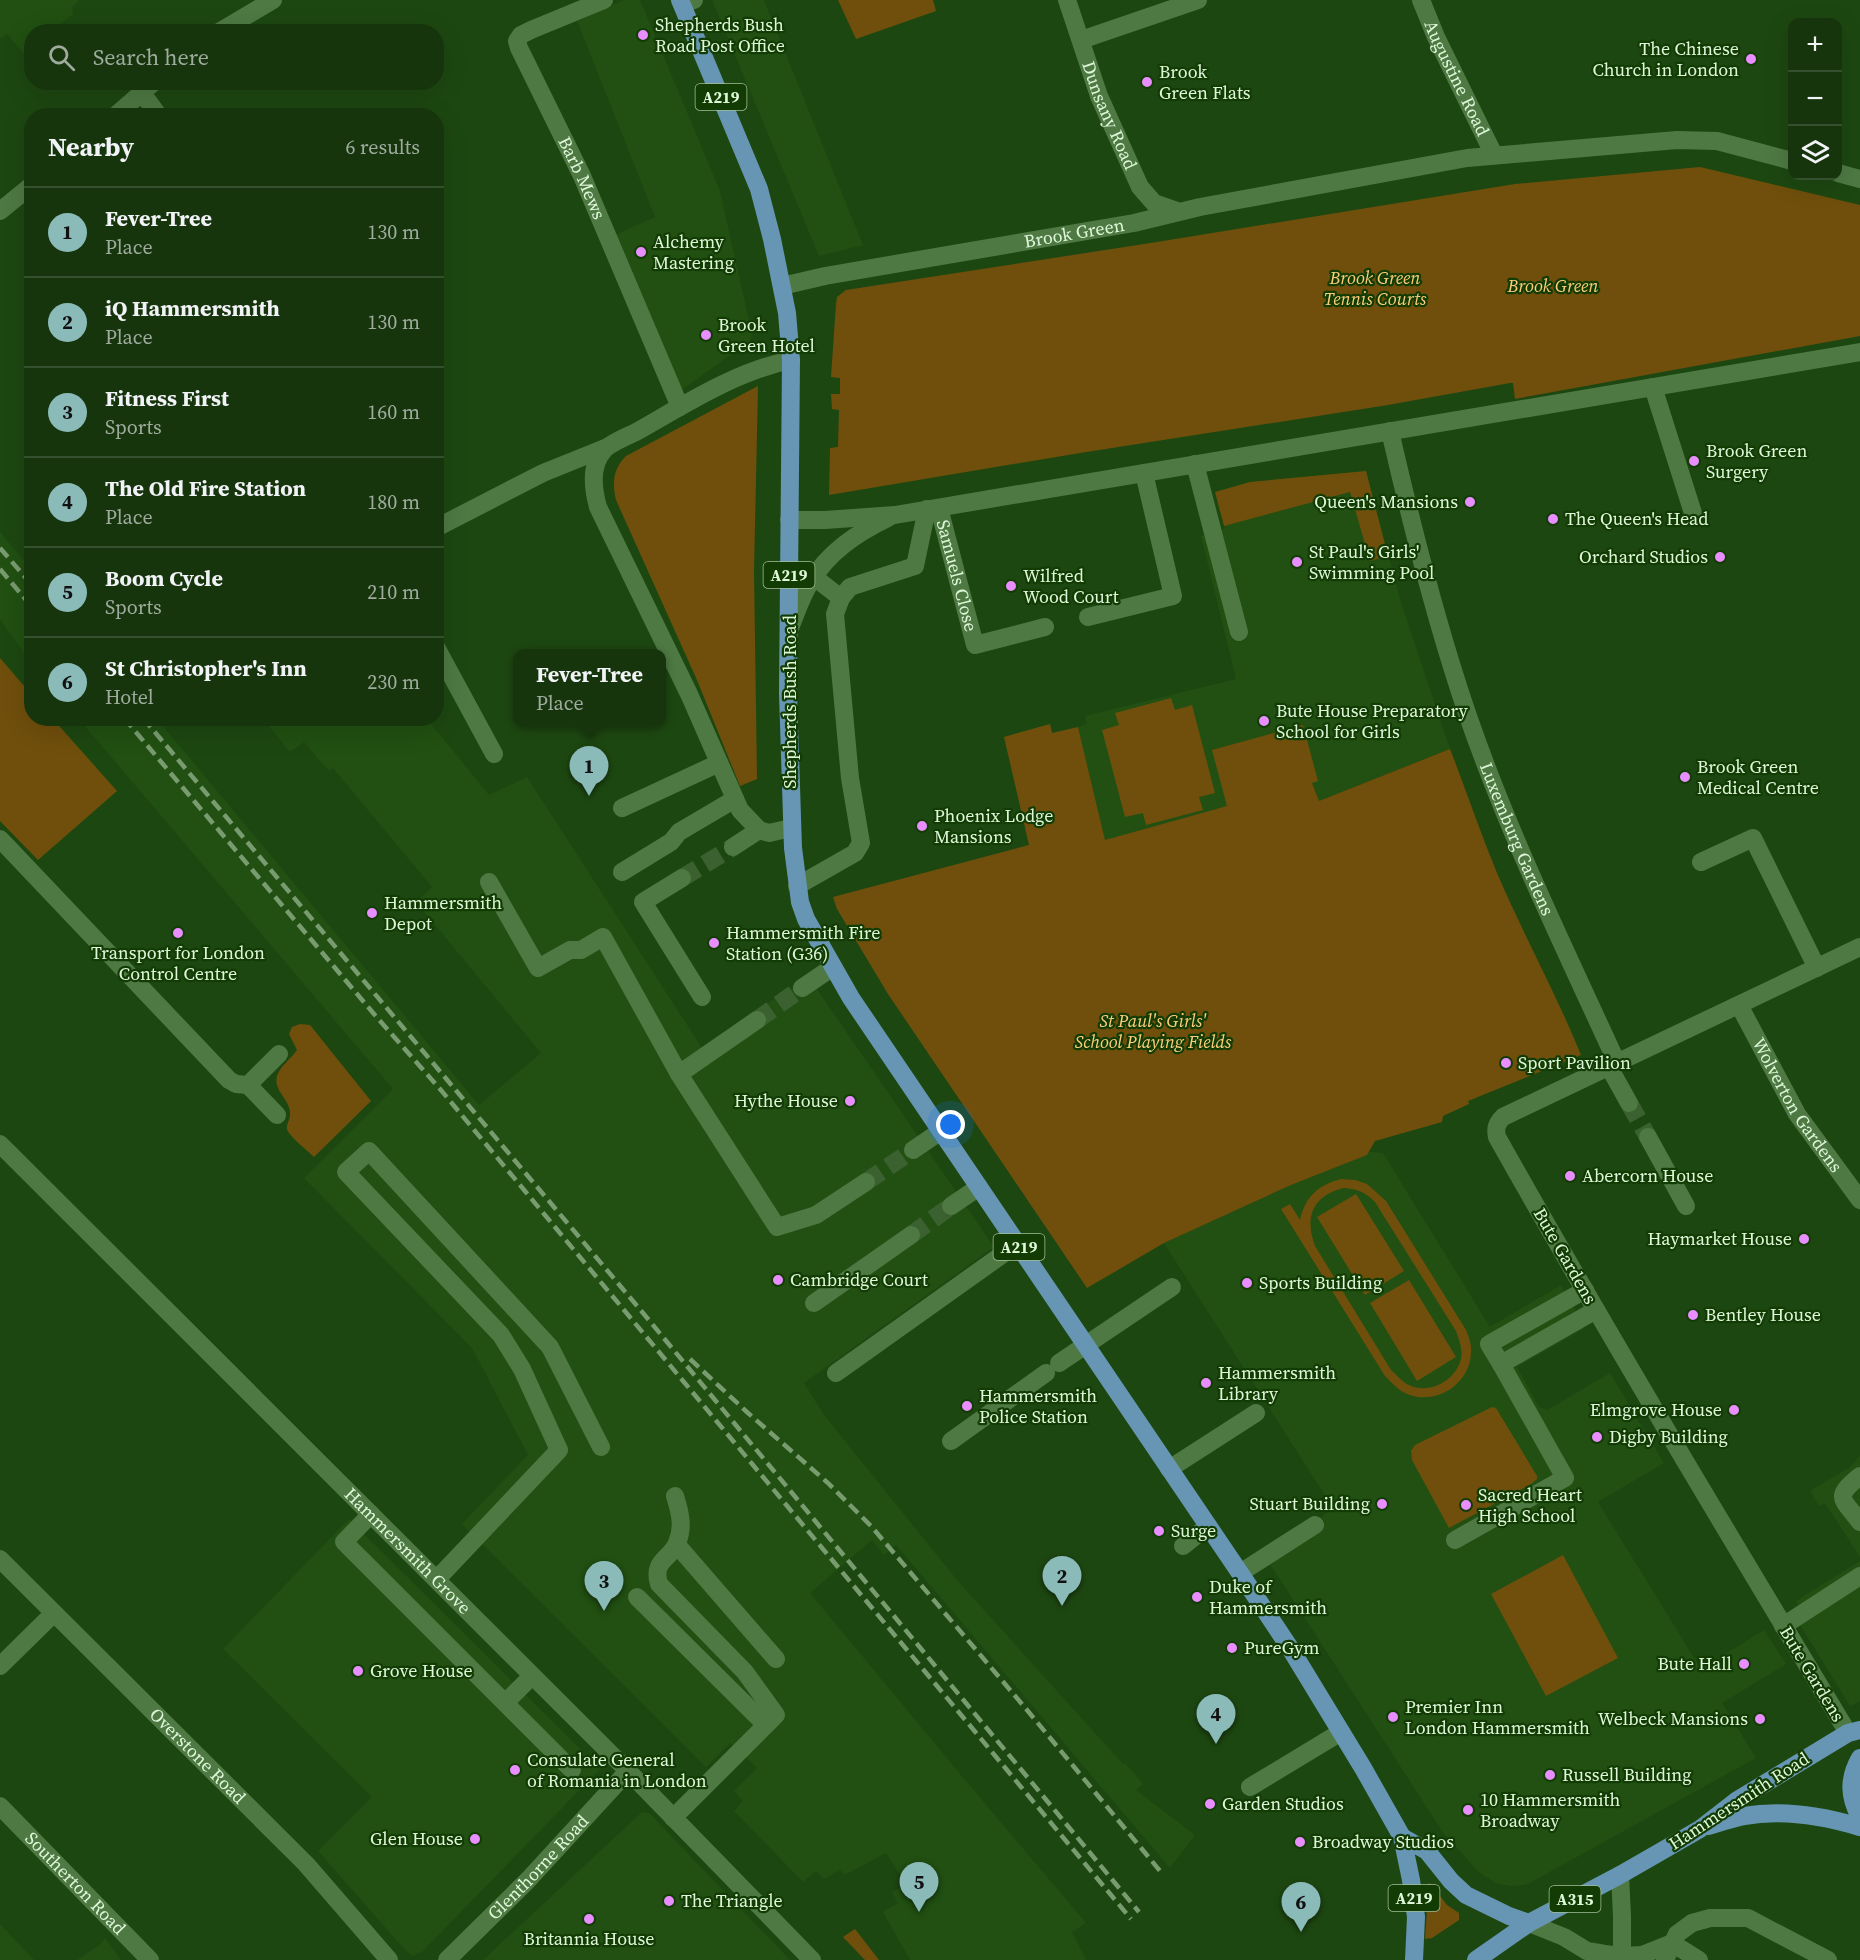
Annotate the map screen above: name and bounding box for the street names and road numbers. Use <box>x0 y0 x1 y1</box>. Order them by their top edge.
street label: Augustine Road <box>1419 16 1496 140</box>
street label: Dunsany Road <box>1076 58 1144 174</box>
road number: A219 <box>696 84 746 110</box>
street label: Barb Mews <box>552 132 612 223</box>
street label: Brook Green <box>1022 212 1126 254</box>
street label: Samuels Close <box>931 517 984 634</box>
road number: A219 <box>764 562 814 588</box>
street label: Shepherds Bush Road <box>777 615 802 789</box>
street label: Luxemburg Gardens <box>1474 759 1561 920</box>
street label: Wolverton Gardens <box>1747 1033 1849 1178</box>
street label: Bute Gardens <box>1528 1203 1603 1309</box>
road number: A219 <box>994 1234 1044 1260</box>
street label: Hammersmith Grove <box>339 1482 477 1619</box>
street label: Bute Gardens <box>1774 1621 1851 1726</box>
street label: Overstone Road <box>144 1702 252 1809</box>
street label: Hammersmith Road <box>1664 1746 1814 1855</box>
street label: Glenthorne Road <box>482 1809 594 1925</box>
street label: Southerton Road <box>20 1826 132 1940</box>
road number: A219 <box>1388 1885 1440 1911</box>
road number: A315 <box>1550 1886 1600 1912</box>

